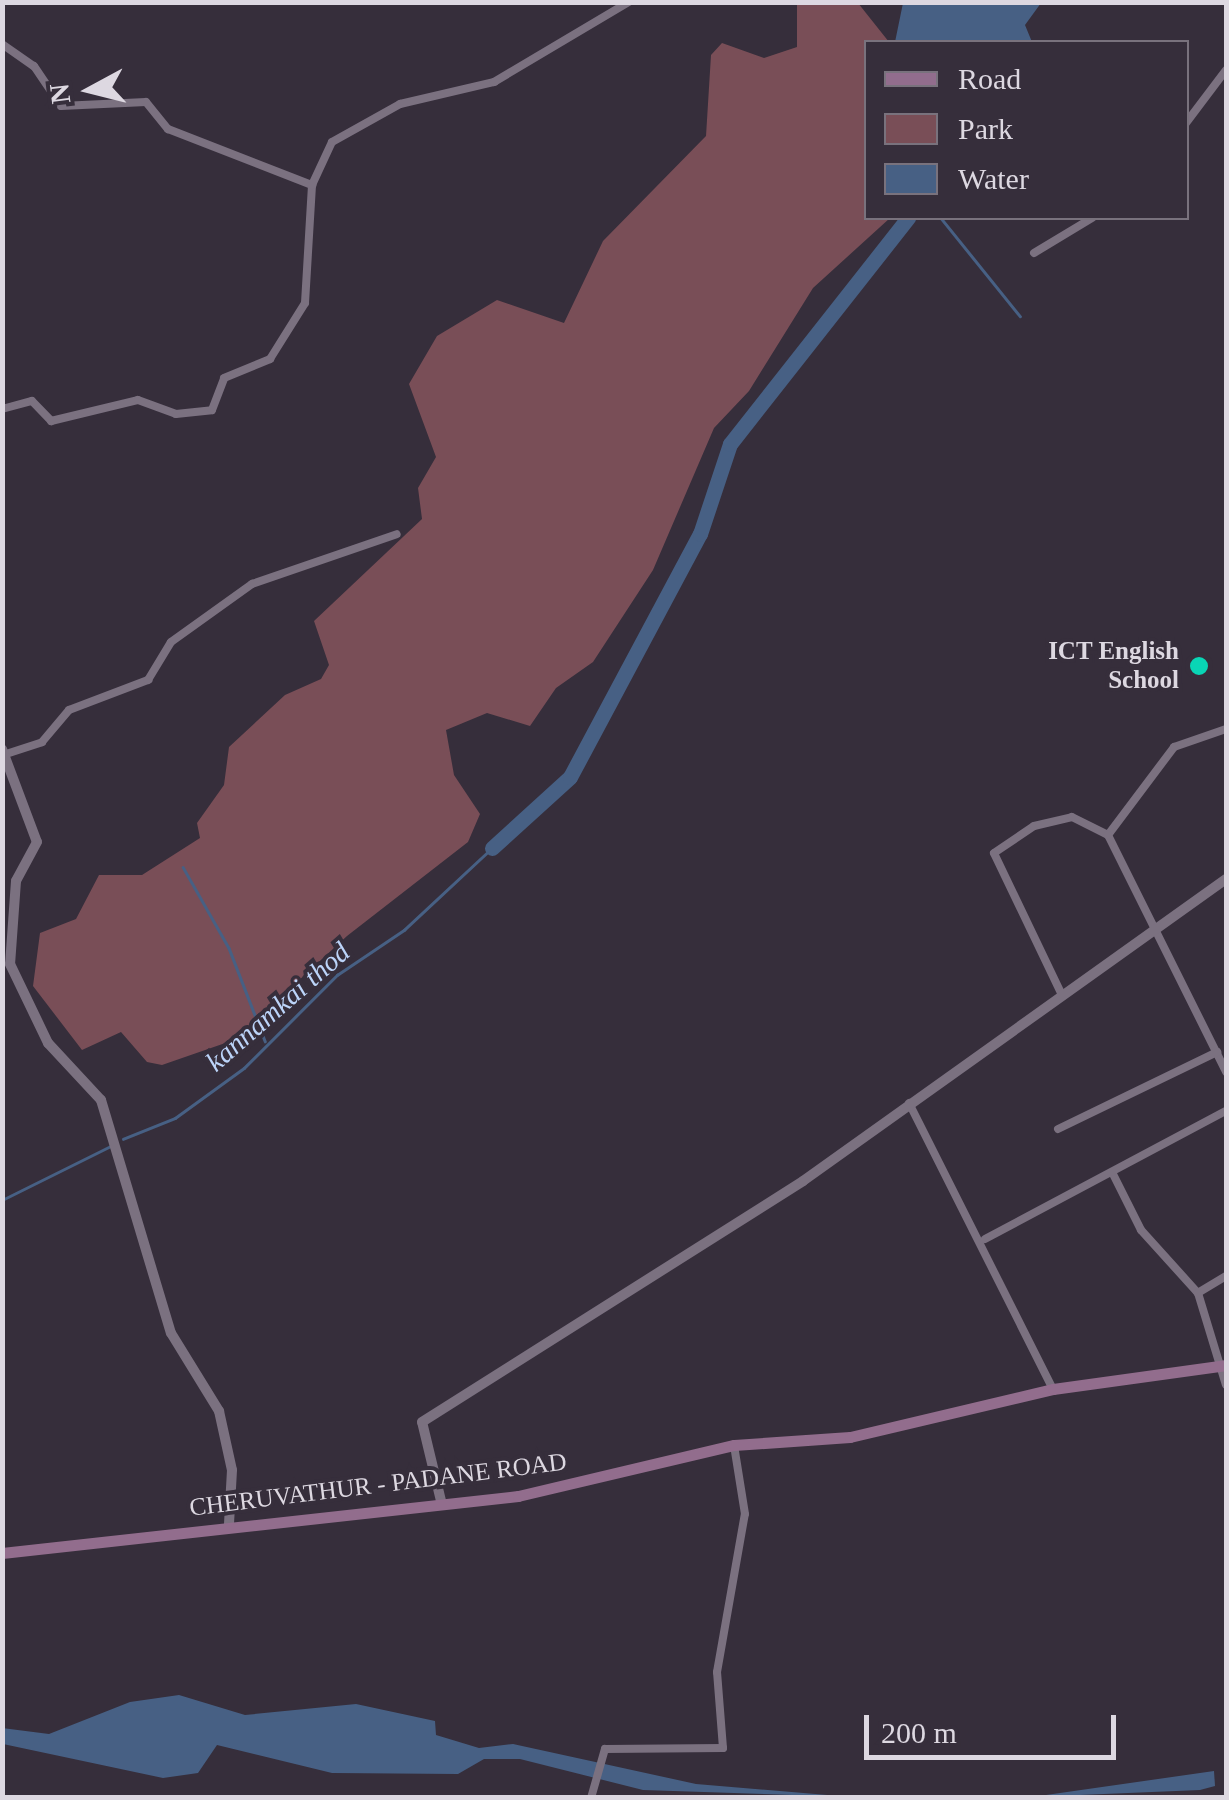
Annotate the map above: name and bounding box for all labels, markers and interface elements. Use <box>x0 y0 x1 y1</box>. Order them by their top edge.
north arrow <box>40 40 140 140</box>
legend <box>864 40 1189 220</box>
text: Road <box>958 62 1021 95</box>
text: N <box>43 82 76 106</box>
text: Park <box>958 112 1013 145</box>
text: Water <box>958 162 1029 195</box>
place label: ICT English School <box>1048 637 1179 696</box>
marker: ICT English School <box>1188 655 1210 677</box>
water label: kannamkai thod <box>199 935 357 1079</box>
street label: CHERUVATHUR - PADANE ROAD <box>188 1447 568 1523</box>
scale bar <box>869 1695 1122 1757</box>
text: 200 m <box>881 1716 957 1749</box>

